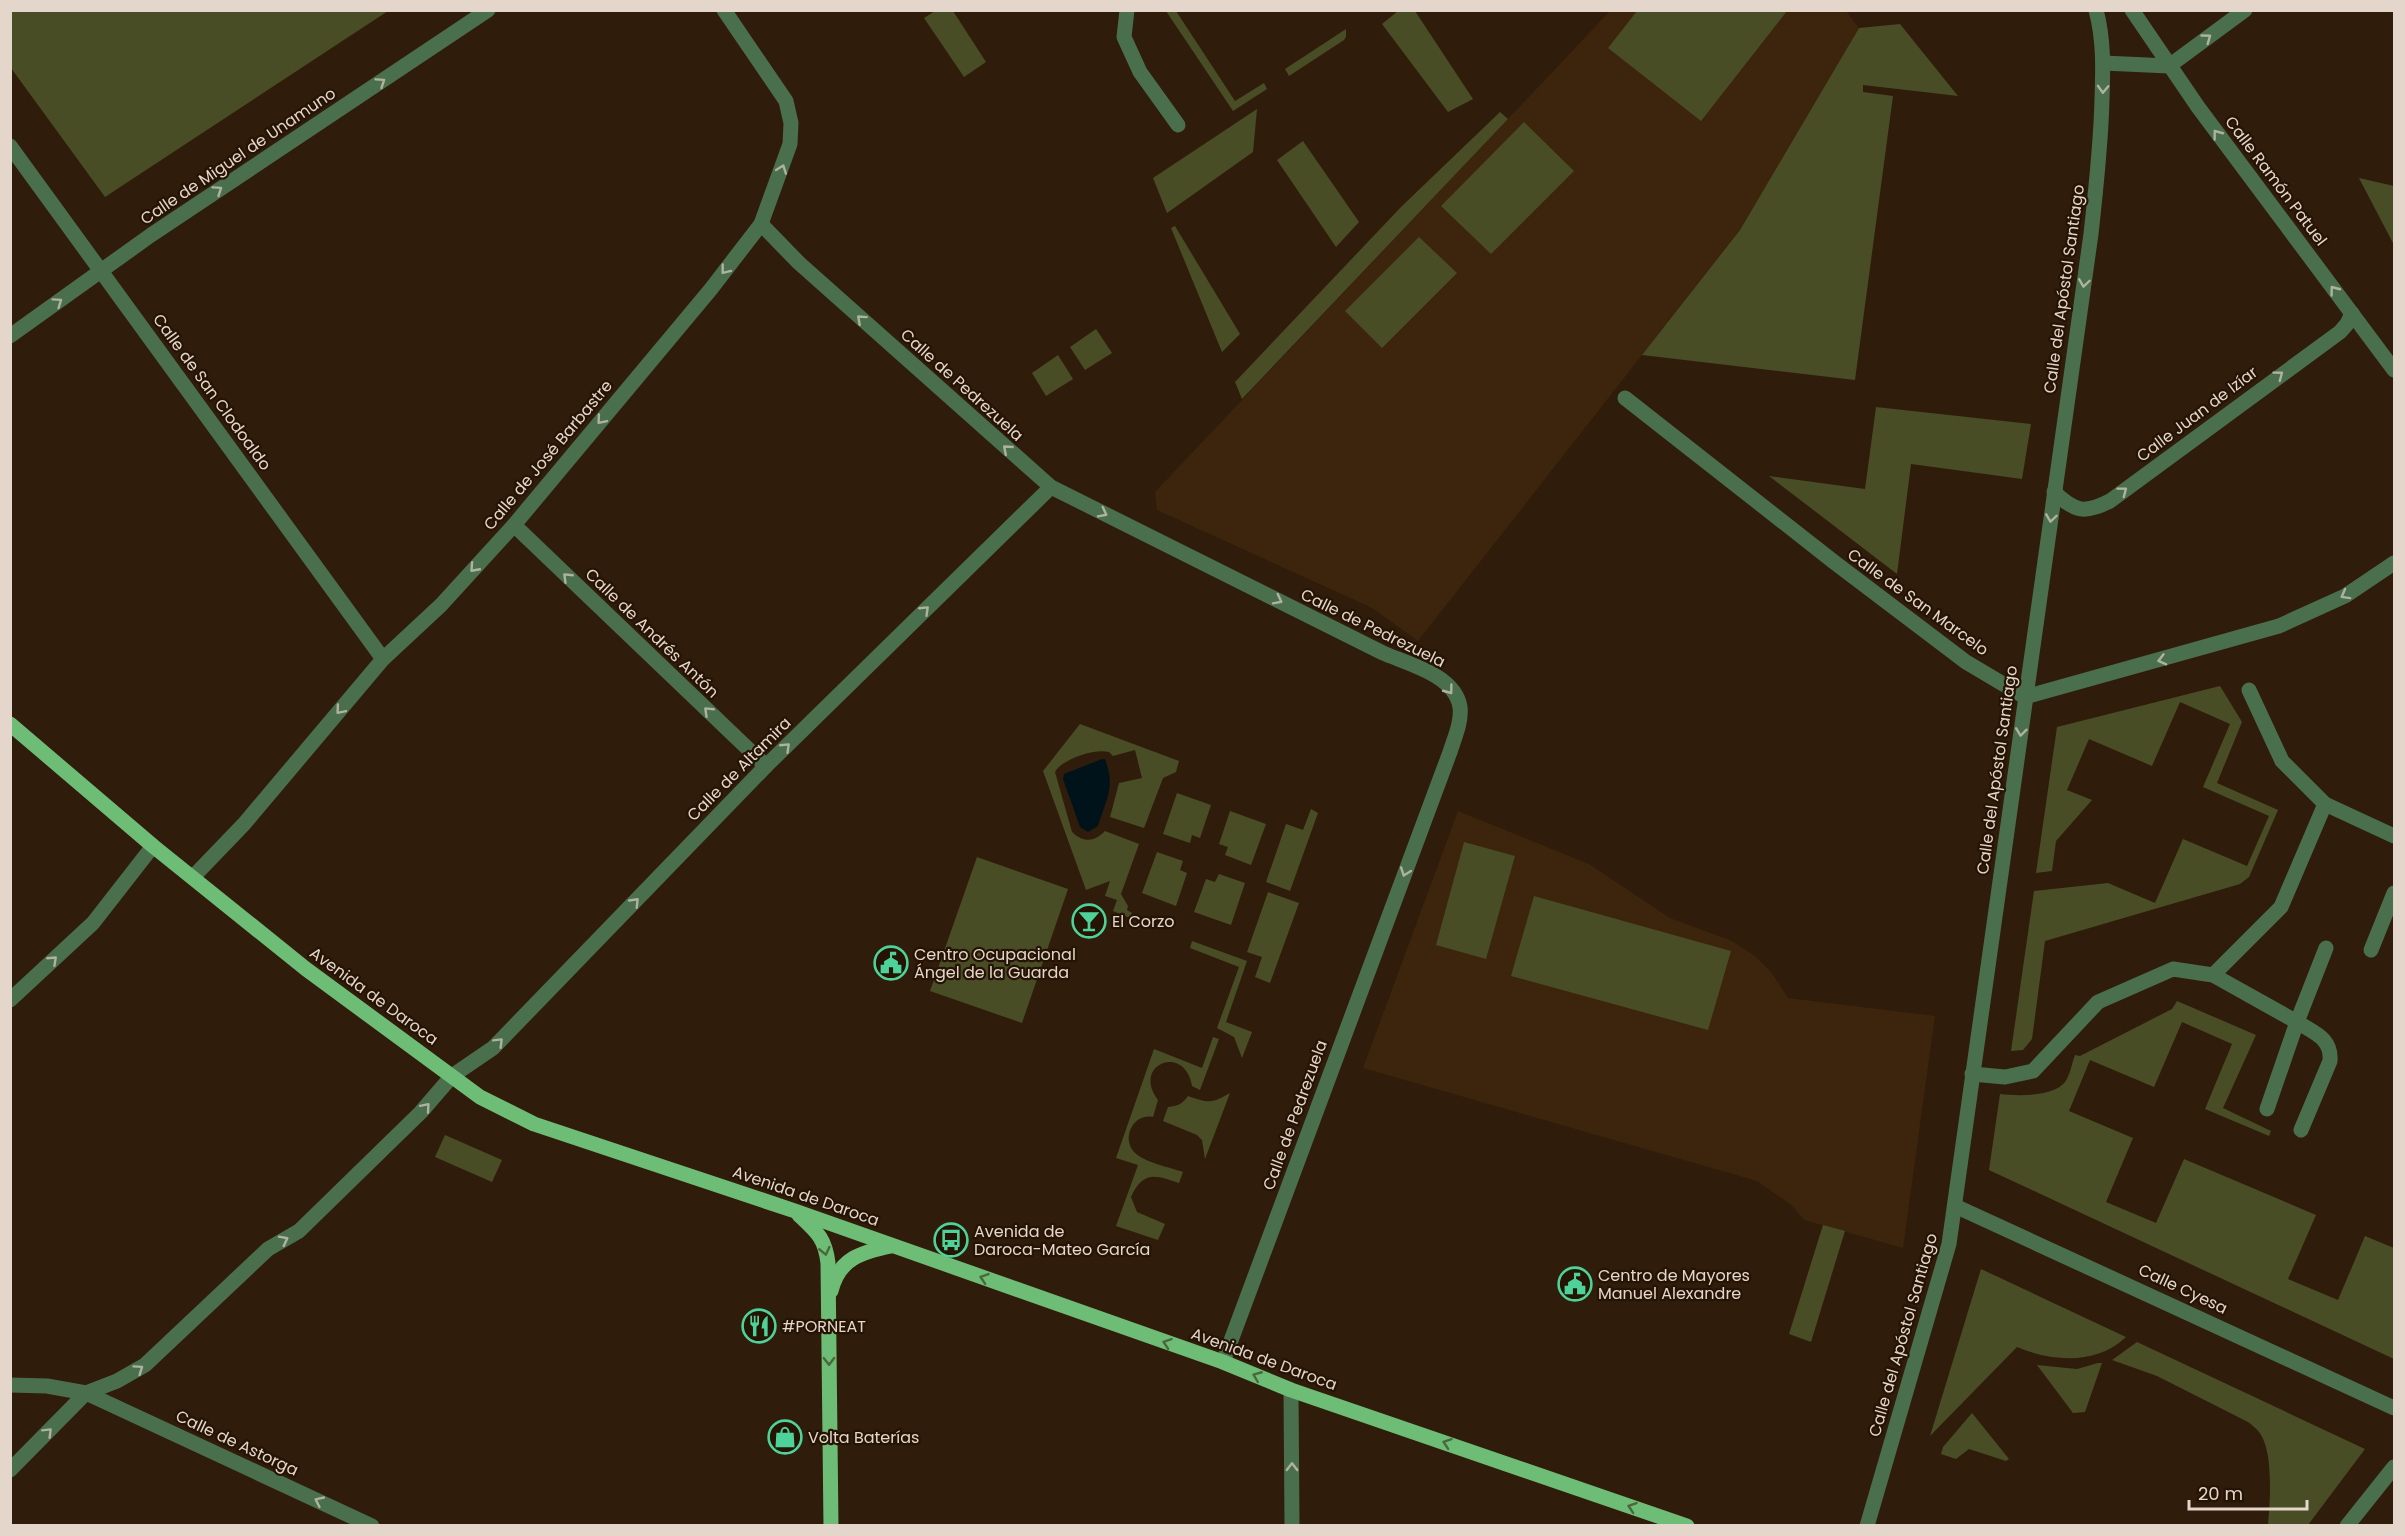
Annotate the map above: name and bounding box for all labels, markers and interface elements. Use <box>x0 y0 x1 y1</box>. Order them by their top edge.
one-way arrow <box>2200 34 2211 45</box>
one-way arrow <box>374 79 385 90</box>
street label: Calle de Miguel de Unamuno <box>136 82 340 230</box>
one-way arrow <box>2096 85 2109 94</box>
street label: Calle Ramón Patuel <box>2220 111 2332 251</box>
one-way arrow <box>2214 129 2225 140</box>
one-way arrow <box>774 164 787 175</box>
street label: Calle del Apóstol Santiago <box>2038 183 2090 395</box>
one-way arrow <box>212 187 223 198</box>
one-way arrow <box>722 263 733 274</box>
one-way arrow <box>2079 279 2091 288</box>
one-way arrow <box>2331 285 2342 296</box>
one-way arrow <box>52 298 63 309</box>
street label: Calle de San Clodoaldo <box>147 309 277 475</box>
one-way arrow <box>858 315 868 326</box>
street label: Calle de Pedrezuela <box>895 323 1029 447</box>
street label: Calle Juan de Izíar <box>2132 361 2262 467</box>
one-way arrow <box>2273 371 2284 382</box>
street label: Calle de José Barbastre <box>478 375 618 535</box>
one-way arrow <box>597 413 608 424</box>
one-way arrow <box>1003 445 1014 456</box>
one-way arrow <box>2116 488 2127 499</box>
one-way arrow <box>1097 506 1108 517</box>
one-way arrow <box>2045 513 2057 522</box>
street label: Calle de San Marcelo <box>1843 543 1993 661</box>
one-way arrow <box>470 562 481 572</box>
street label: Calle de Andrés Antón <box>580 563 724 703</box>
one-way arrow <box>564 573 575 584</box>
street label: Calle de Pedrezuela <box>1297 583 1449 673</box>
one-way arrow <box>2341 588 2351 599</box>
one-way arrow <box>1271 593 1282 605</box>
one-way arrow <box>917 607 928 618</box>
one-way arrow <box>2157 653 2168 665</box>
street label: Calle del Apóstol Santiago <box>1971 664 2023 876</box>
one-way arrow <box>1442 683 1453 694</box>
one-way arrow <box>337 703 348 714</box>
one-way arrow <box>705 708 716 719</box>
street label: Calle de Altamira <box>682 712 796 826</box>
one-way arrow <box>2015 727 2028 736</box>
one-way arrow <box>779 743 789 754</box>
one-way arrow <box>1399 866 1412 877</box>
one-way arrow <box>628 898 639 908</box>
bar icon: El Corzo <box>1071 903 1107 939</box>
place label: El Corzo <box>1112 910 1175 933</box>
street label: Avenida de Daroca <box>305 942 443 1050</box>
place label: Centro Ocupacional Ángel de la Guarda <box>914 943 1076 984</box>
public building icon: Centro Ocupacional Ángel de la Guarda <box>873 945 909 981</box>
one-way arrow <box>47 956 57 967</box>
street label: Calle de Pedrezuela <box>1257 1037 1333 1193</box>
one-way arrow <box>492 1038 503 1049</box>
one-way arrow <box>418 1103 429 1114</box>
street label: Avenida de Daroca <box>730 1160 882 1232</box>
place label: Avenida de Daroca-Mateo García <box>974 1220 1150 1261</box>
bus stop icon: Avenida de Daroca-Mateo García <box>933 1222 969 1258</box>
street label: Calle del Apóstol Santiago <box>1863 1231 1943 1439</box>
one-way arrow <box>278 1236 289 1247</box>
one-way arrow <box>818 1246 831 1256</box>
street label: Calle Cyesa <box>2135 1258 2231 1320</box>
place label: Centro de Mayores Manuel Alexandre <box>1598 1264 1750 1305</box>
public building icon: Centro de Mayores Manuel Alexandre <box>1557 1266 1593 1302</box>
one-way arrow <box>979 1272 989 1285</box>
restaurant icon: #PORNEAT <box>741 1308 777 1344</box>
place label: #PORNEAT <box>782 1315 866 1338</box>
street label: Avenida de Daroca <box>1188 1322 1340 1396</box>
one-way arrow <box>1163 1337 1173 1350</box>
one-way arrow <box>823 1356 835 1365</box>
one-way arrow <box>132 1365 143 1376</box>
one-way arrow <box>1252 1371 1263 1383</box>
street label: Calle de Astorga <box>172 1404 302 1482</box>
shop icon: Volta Baterías <box>767 1419 803 1455</box>
place label: Volta Baterías <box>808 1426 919 1449</box>
one-way arrow <box>41 1428 52 1439</box>
one-way arrow <box>1442 1438 1453 1451</box>
one-way arrow <box>1286 1463 1298 1472</box>
scale bar <box>2189 1473 2308 1511</box>
text: 20 m <box>2198 1481 2243 1506</box>
one-way arrow <box>315 1496 326 1508</box>
one-way arrow <box>1627 1501 1637 1514</box>

